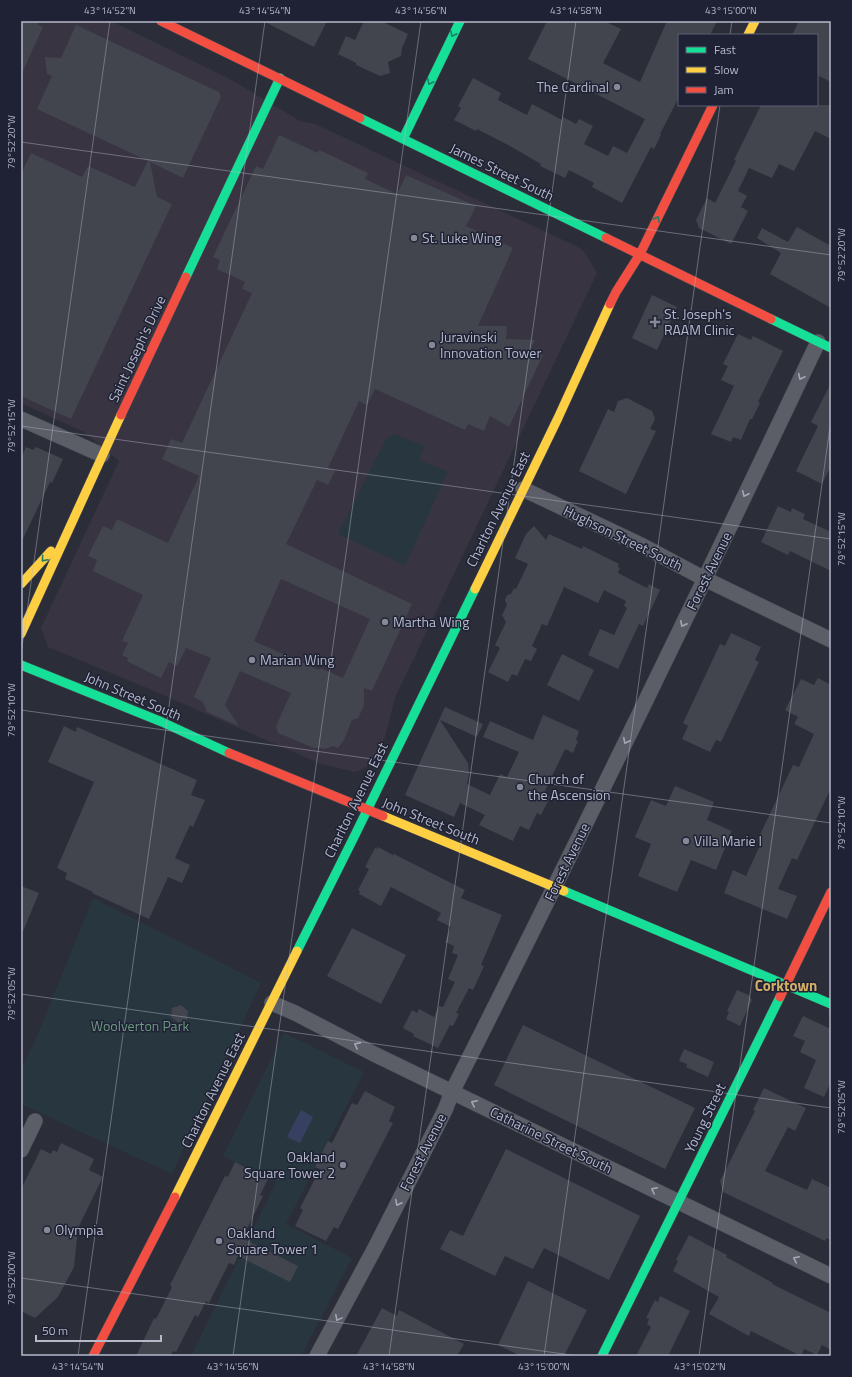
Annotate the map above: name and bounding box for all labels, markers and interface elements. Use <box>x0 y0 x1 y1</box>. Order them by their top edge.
text: 43°14'52"N <box>84 3 136 18</box>
text: 43°14'54"N <box>239 3 291 18</box>
text: 43°14'56"N <box>395 3 447 18</box>
text: 43°14'58"N <box>550 3 602 18</box>
text: 43°15'00"N <box>705 3 757 18</box>
one-way arrow <box>450 30 458 37</box>
legend <box>678 34 818 106</box>
text: Fast <box>714 40 737 59</box>
text: Slow <box>714 60 739 79</box>
place label: The Cardinal <box>536 76 609 97</box>
one-way arrow <box>427 78 435 86</box>
text: Jam <box>714 80 734 99</box>
marker: The Cardinal <box>612 82 622 92</box>
text: 79°52'20"W <box>4 115 19 169</box>
street label: James Street South <box>447 137 558 206</box>
one-way arrow <box>652 215 660 223</box>
place label: St. Luke Wing <box>422 227 501 248</box>
text: 79°52'20"W <box>834 228 849 282</box>
marker: St. Luke Wing <box>409 233 419 243</box>
street label: Saint Joseph's Drive <box>103 292 171 406</box>
place label: St. Joseph's RAAM Clinic <box>664 303 735 340</box>
marker: St. Joseph's RAAM Clinic <box>649 316 661 328</box>
place label: Juravinski Innovation Tower <box>440 326 541 363</box>
marker: Juravinski Innovation Tower <box>427 340 437 350</box>
one-way arrow <box>798 372 806 380</box>
text: 79°52'15"W <box>4 399 19 453</box>
street label: Charlton Avenue East <box>460 447 535 570</box>
one-way arrow <box>742 490 750 497</box>
street label: Hughson Street South <box>560 500 686 576</box>
text: 79°52'15"W <box>834 512 849 566</box>
street label: Forest Avenue <box>681 528 737 613</box>
one-way arrow <box>42 555 49 562</box>
place label: Martha Wing <box>393 611 469 632</box>
marker: Martha Wing <box>380 617 390 627</box>
one-way arrow <box>680 620 688 627</box>
place label: Marian Wing <box>260 649 334 670</box>
marker: Marian Wing <box>247 655 257 665</box>
street label: John Street South <box>81 666 185 725</box>
text: 79°52'10"W <box>4 683 19 737</box>
one-way arrow <box>623 736 630 744</box>
street label: Charlton Avenue East <box>318 738 393 861</box>
place label: Church of the Ascension <box>528 768 611 805</box>
marker: Church of the Ascension <box>515 782 525 792</box>
street label: John Street South <box>379 791 483 850</box>
text: 79°52'10"W <box>834 796 849 850</box>
street label: Forest Avenue <box>539 819 595 904</box>
place label: Villa Marie I <box>694 830 762 851</box>
marker: Villa Marie I <box>681 836 691 846</box>
text: 79°52'05"W <box>4 967 19 1021</box>
district label: Corktown <box>755 974 817 997</box>
park label: Woolverton Park <box>91 1015 189 1036</box>
street label: Charlton Avenue East <box>175 1028 250 1151</box>
one-way arrow <box>354 1043 361 1050</box>
street label: Young Street <box>679 1079 731 1156</box>
text: 79°52'05"W <box>834 1080 849 1134</box>
one-way arrow <box>471 1100 478 1108</box>
street label: Catharine Street South <box>487 1101 616 1178</box>
street label: Forest Avenue <box>394 1109 451 1194</box>
place label: Oakland Square Tower 2 <box>244 1146 335 1183</box>
marker: Oakland Square Tower 2 <box>338 1160 348 1170</box>
one-way arrow <box>651 1187 658 1195</box>
one-way arrow <box>395 1198 403 1206</box>
place label: Olympia <box>55 1219 103 1240</box>
place label: Oakland Square Tower 1 <box>227 1222 318 1259</box>
marker: Olympia <box>42 1225 52 1235</box>
marker: Oakland Square Tower 1 <box>214 1236 224 1246</box>
text: 79°52'00"W <box>4 1251 19 1305</box>
one-way arrow <box>793 1256 800 1264</box>
one-way arrow <box>335 1314 343 1321</box>
scale bar <box>36 1317 161 1343</box>
text: 50 m <box>42 1321 68 1340</box>
text: 43°14'54"N <box>52 1359 104 1374</box>
text: 43°14'56"N <box>207 1359 259 1374</box>
text: 43°14'58"N <box>363 1359 415 1374</box>
text: 43°15'00"N <box>518 1359 570 1374</box>
text: 43°15'02"N <box>674 1359 726 1374</box>

